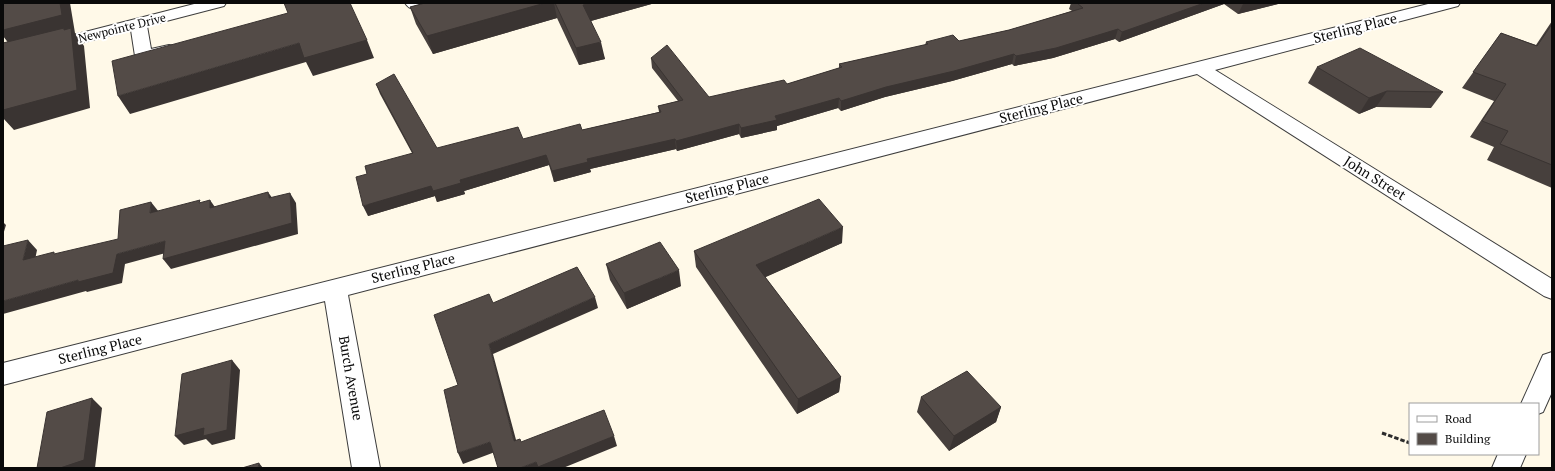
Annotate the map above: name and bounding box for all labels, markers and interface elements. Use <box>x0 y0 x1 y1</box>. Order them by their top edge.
street label: Sterling Place <box>1311 8 1399 47</box>
street label: Newpointe Drive <box>77 9 167 46</box>
street label: Sterling Place <box>997 88 1085 127</box>
street label: John Street <box>1341 151 1411 205</box>
street label: Sterling Place <box>683 168 771 207</box>
street label: Sterling Place <box>369 248 457 287</box>
street label: Sterling Place <box>56 329 144 368</box>
street label: Burch Avenue <box>335 334 368 422</box>
legend <box>1409 403 1539 455</box>
text: Road <box>1445 411 1472 426</box>
text: Building <box>1445 431 1491 446</box>

